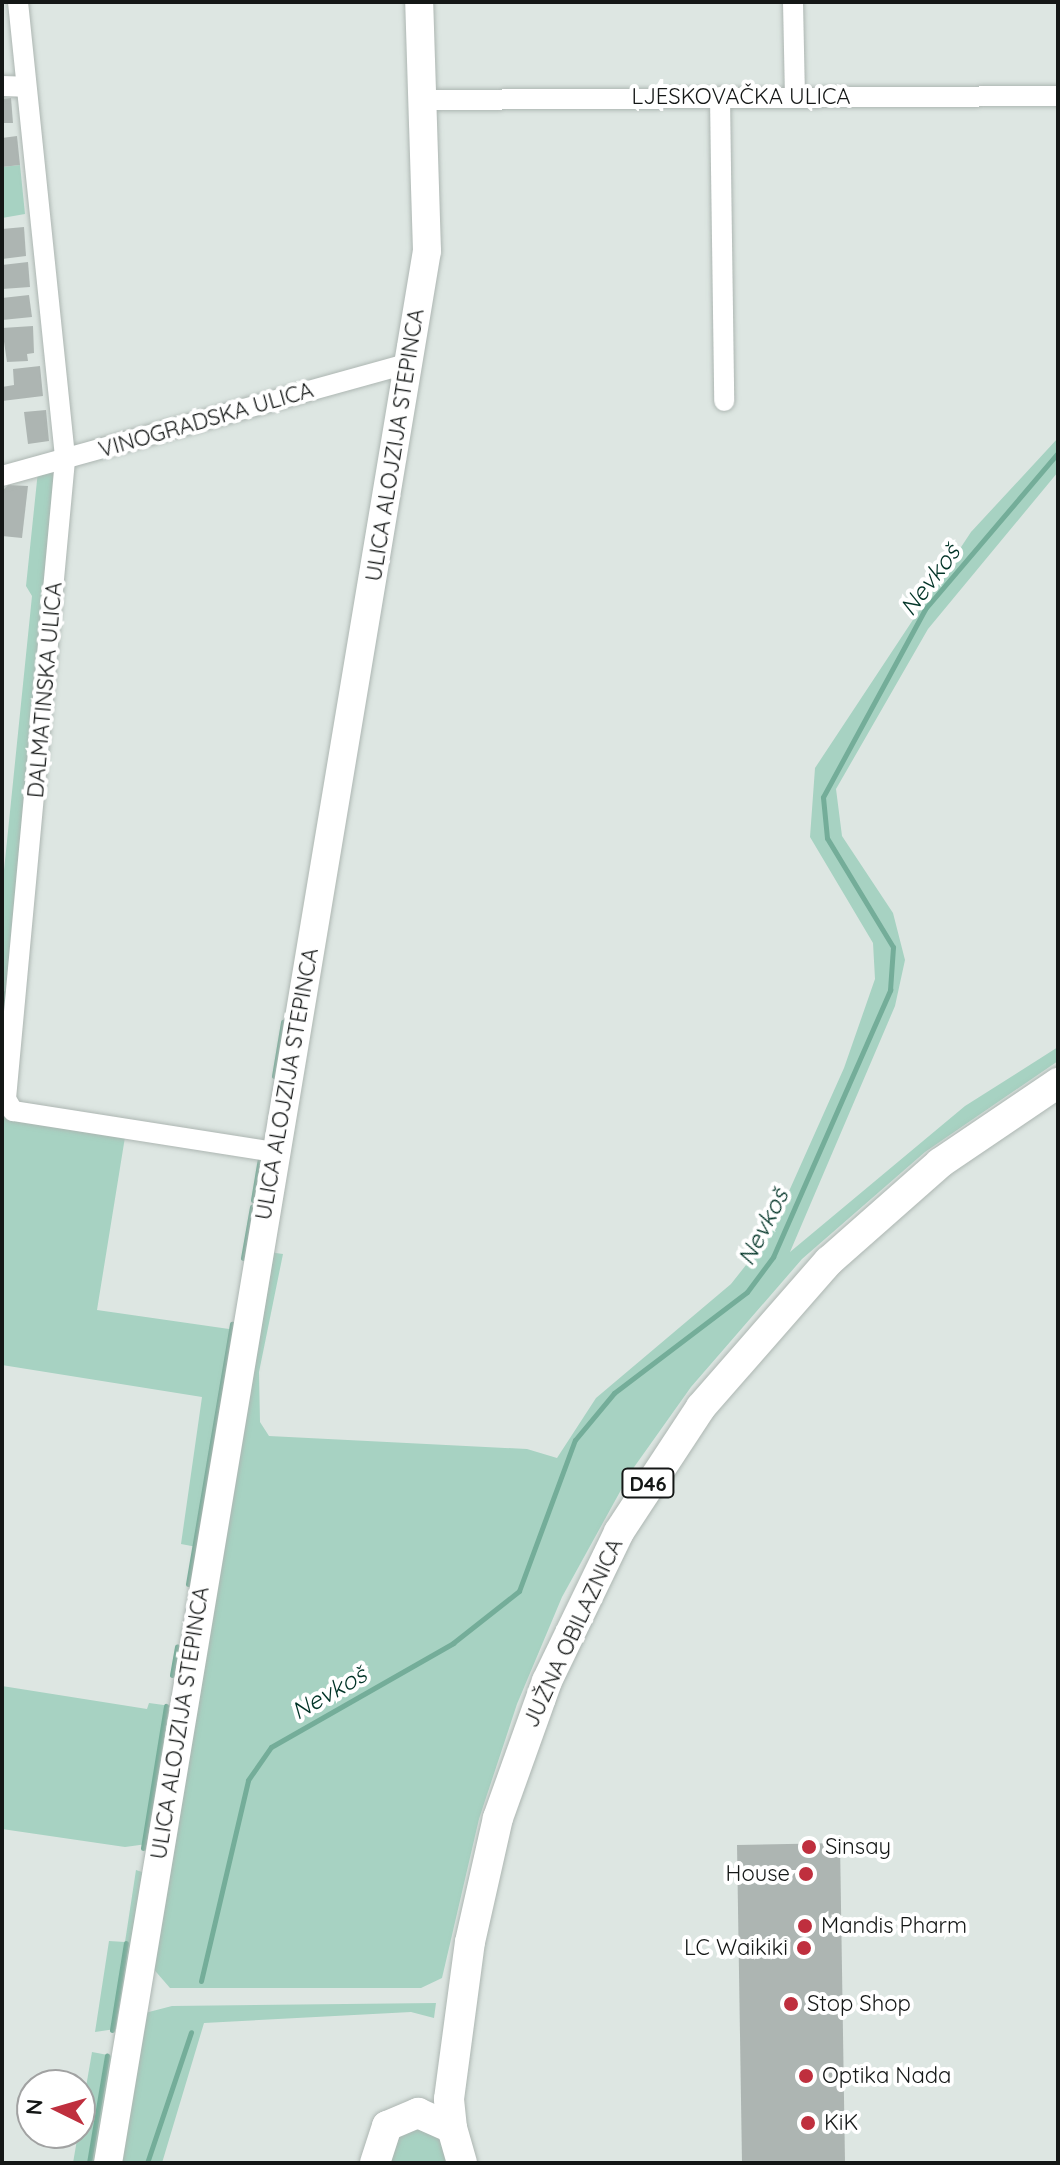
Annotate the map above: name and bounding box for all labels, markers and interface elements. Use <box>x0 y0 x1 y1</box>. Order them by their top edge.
street label: LJESKOVAČKA ULICA <box>631 84 851 110</box>
street label: ULICA ALOJZIJA STEPINCA <box>360 307 430 583</box>
street label: VINOGRADSKA ULICA <box>96 377 316 463</box>
water label: Nevkoš <box>894 539 966 621</box>
street label: DALMATINSKA ULICA <box>22 581 68 799</box>
street label: ULICA ALOJZIJA STEPINCA <box>250 946 324 1222</box>
water label: Nevkoš <box>732 1184 794 1270</box>
road number: D46 <box>620 1467 676 1499</box>
street label: JUŽNA OBILAZNICA <box>518 1534 628 1732</box>
street label: ULICA ALOJZIJA STEPINCA <box>145 1585 215 1861</box>
water label: Nevkoš <box>286 1660 372 1726</box>
place label: Sinsay <box>825 1834 891 1860</box>
marker: Sinsay <box>800 1838 818 1856</box>
place label: House <box>726 1861 790 1887</box>
marker: House <box>797 1865 815 1883</box>
place label: Mandis Pharm <box>821 1913 967 1939</box>
marker: Mandis Pharm <box>796 1917 814 1935</box>
place label: LC Waikiki <box>684 1935 788 1961</box>
marker: LC Waikiki <box>795 1939 813 1957</box>
place label: Stop Shop <box>807 1991 911 2017</box>
marker: Stop Shop <box>782 1995 800 2013</box>
place label: Optika Nada <box>822 2063 951 2089</box>
marker: Optika Nada <box>797 2067 815 2085</box>
north arrow <box>16 2069 96 2149</box>
text: N <box>19 2098 49 2116</box>
place label: KiK <box>824 2110 858 2136</box>
marker: KiK <box>799 2114 817 2132</box>

